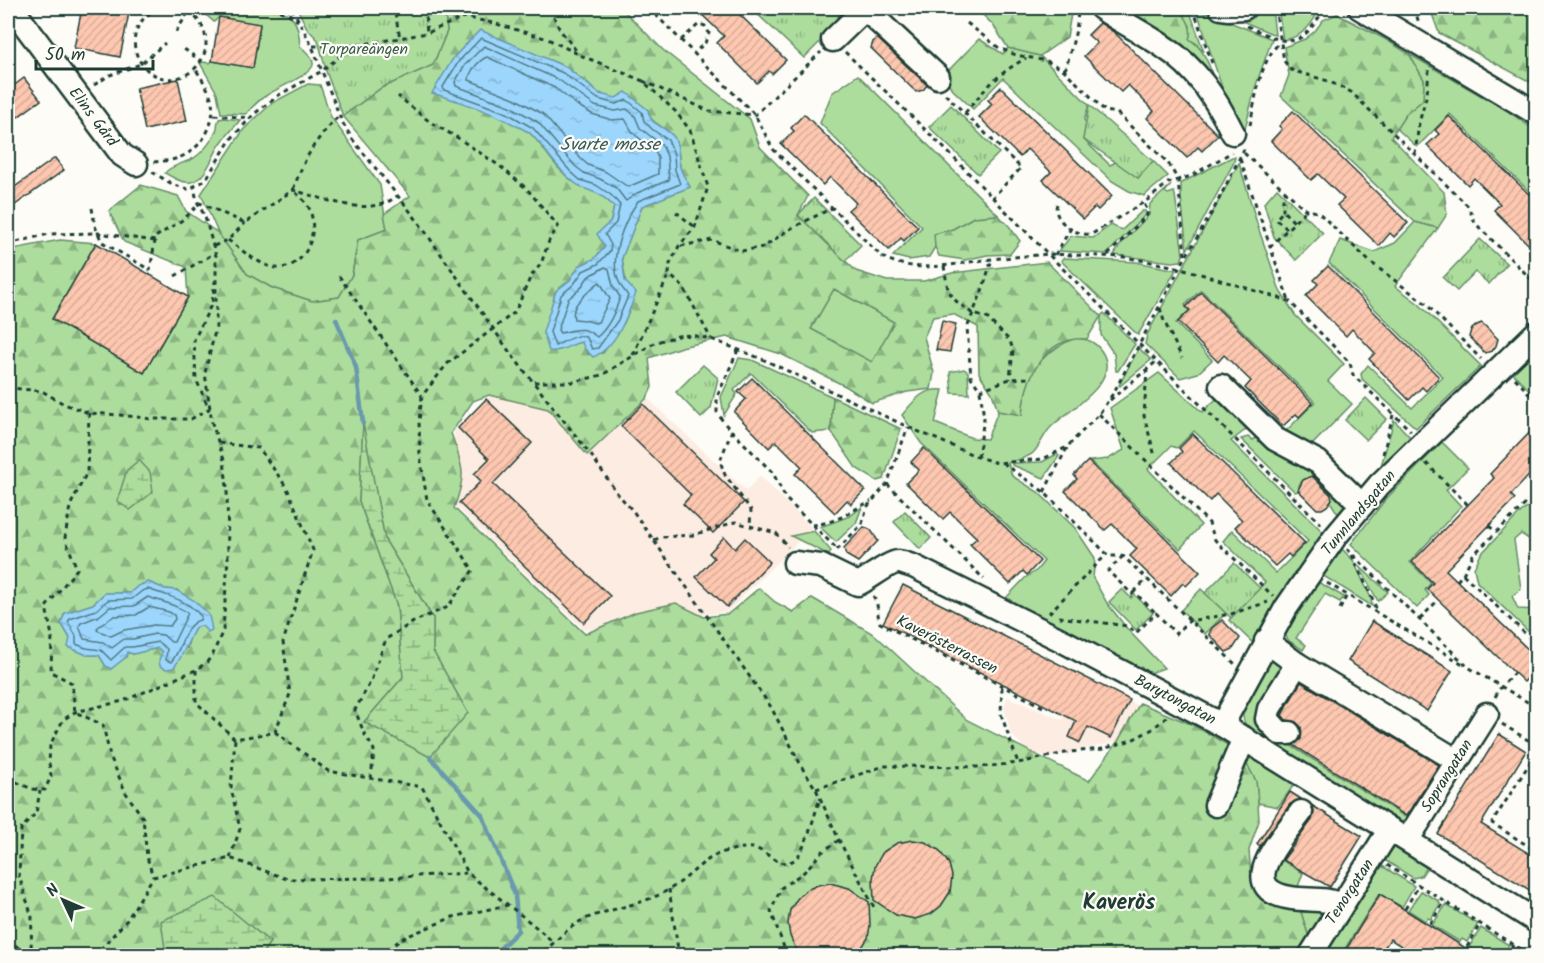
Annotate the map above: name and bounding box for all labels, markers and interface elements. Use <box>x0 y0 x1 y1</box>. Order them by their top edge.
scale bar <box>36 33 153 71</box>
park label: Torpareängen <box>320 37 408 62</box>
text: 50 m <box>45 41 85 70</box>
street label: Elins Gård <box>62 82 124 153</box>
water label: Svarte mosse <box>560 131 662 160</box>
street label: Tunnlandsgatan <box>1316 465 1402 561</box>
street label: Kaverösterrassen <box>892 609 1002 681</box>
street label: Barytongatan <box>1129 668 1221 732</box>
street label: Soprangatan <box>1415 735 1479 817</box>
street label: Tenorgatan <box>1319 854 1381 930</box>
north arrow <box>33 870 93 930</box>
text: N <box>41 878 66 903</box>
district label: Kaverös <box>1083 886 1156 921</box>

